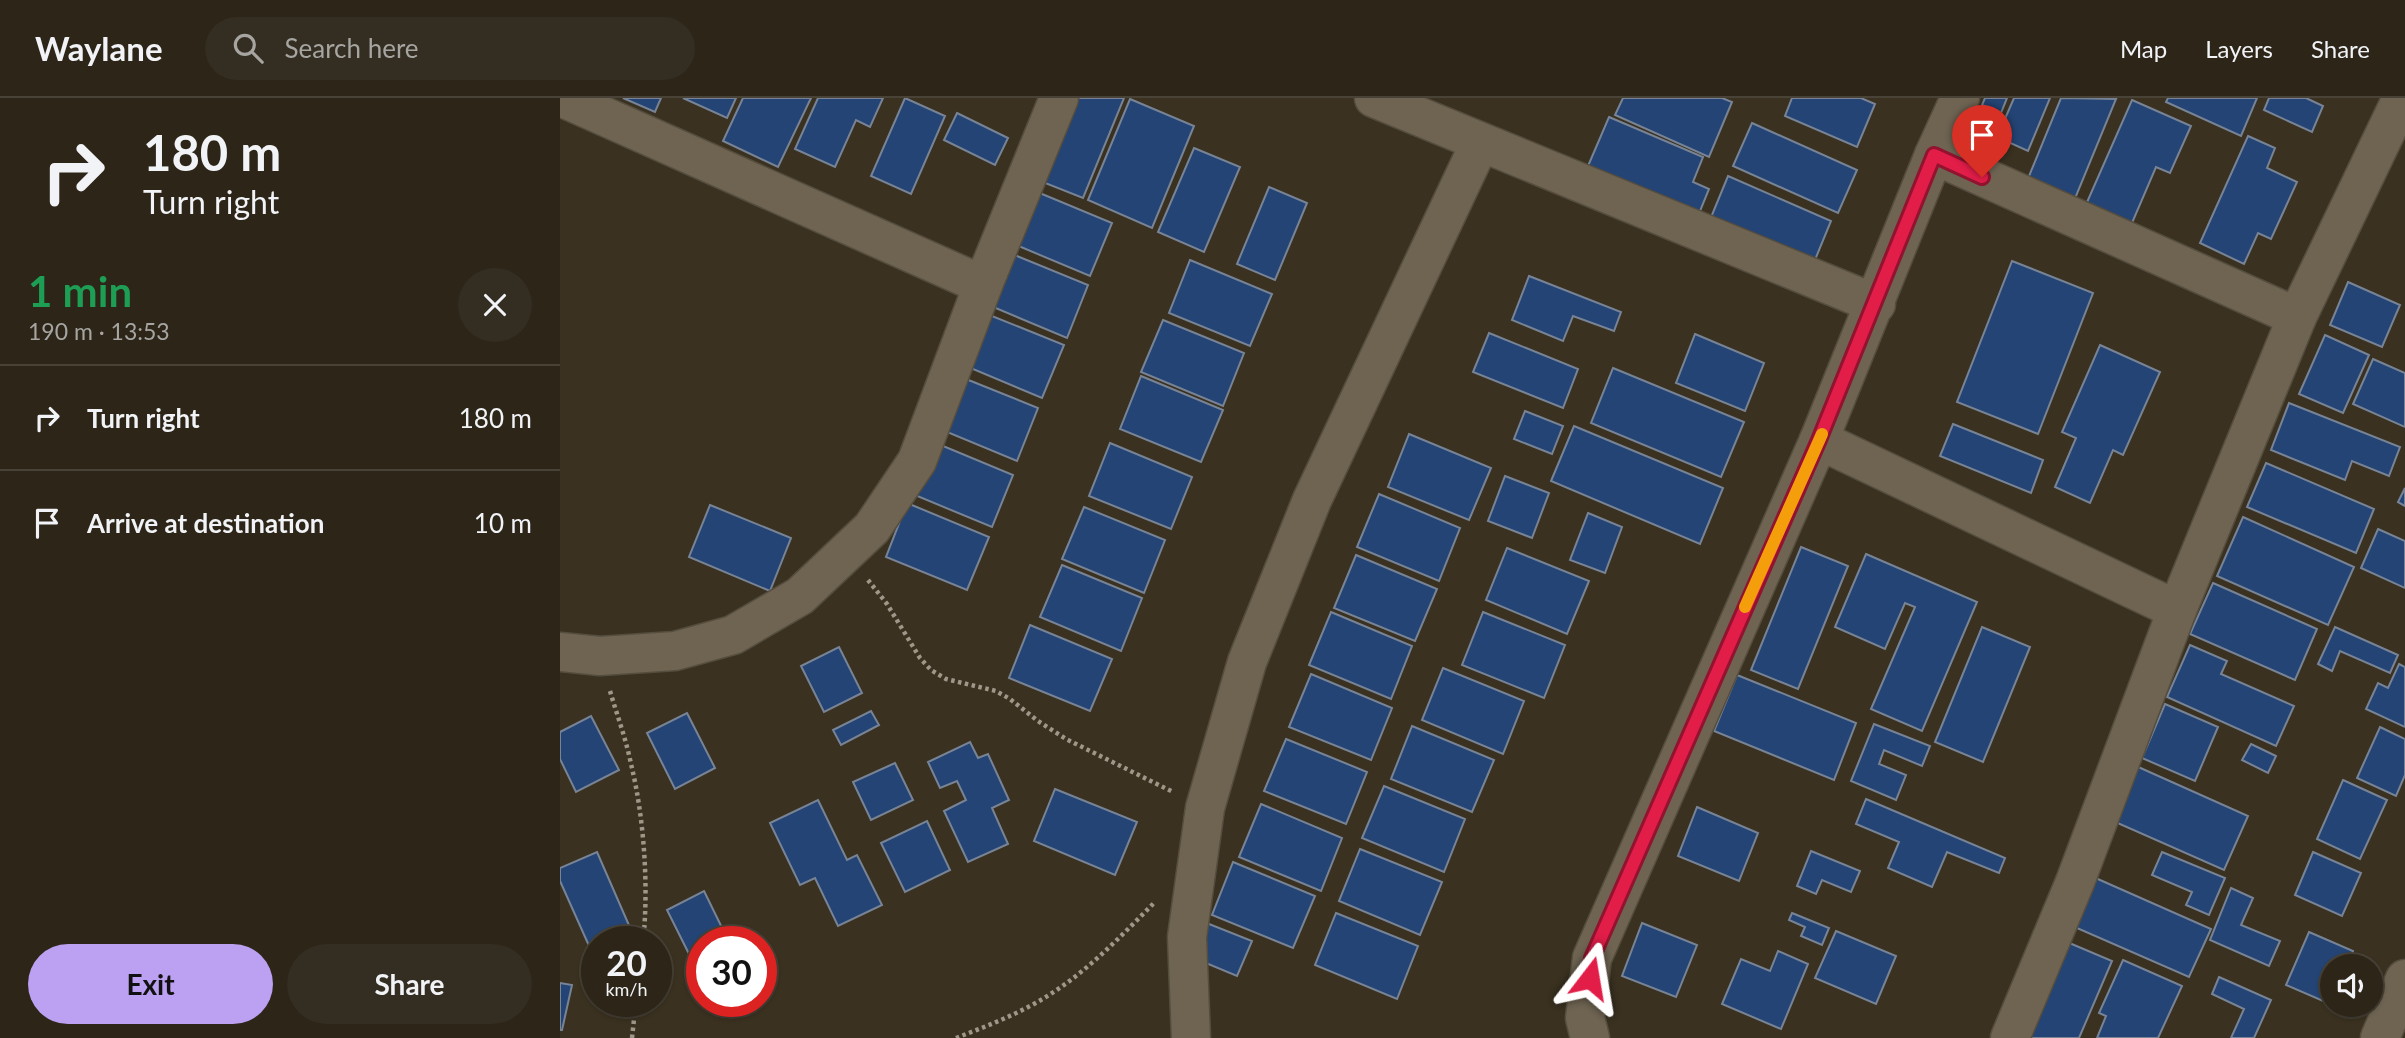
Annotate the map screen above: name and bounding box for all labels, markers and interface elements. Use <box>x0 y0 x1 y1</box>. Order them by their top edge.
search box <box>205 17 695 80</box>
text: Waylane <box>35 28 163 68</box>
icon: search <box>229 29 267 67</box>
text: Search here <box>285 32 419 64</box>
text: Map <box>2120 34 2167 63</box>
text: Layers <box>2205 34 2273 63</box>
text: Share <box>2311 34 2370 63</box>
pin <box>1952 105 2012 177</box>
icon: arrive <box>1963 116 2001 154</box>
text: 180 m <box>143 123 281 181</box>
icon: right <box>28 126 119 217</box>
text: Turn right <box>143 182 279 221</box>
text: 1 min <box>28 266 132 316</box>
button: close <box>458 268 532 342</box>
text: 190 m · 13:53 <box>28 317 170 345</box>
icon: right <box>28 399 66 437</box>
text: Turn right <box>87 402 200 434</box>
text: 180 m <box>459 402 532 434</box>
icon: arrive <box>28 504 66 542</box>
text: Arrive at destination <box>87 507 324 539</box>
text: 10 m <box>474 507 532 539</box>
speed limit sign: 30 <box>686 926 777 1017</box>
text: 20 <box>606 941 647 983</box>
position arrow <box>1553 941 1627 1015</box>
button: Exit <box>28 944 273 1024</box>
button: Share <box>287 944 532 1024</box>
map controls <box>2320 954 2383 1017</box>
button: sound <box>2320 954 2383 1017</box>
text: km/h <box>605 978 648 1000</box>

